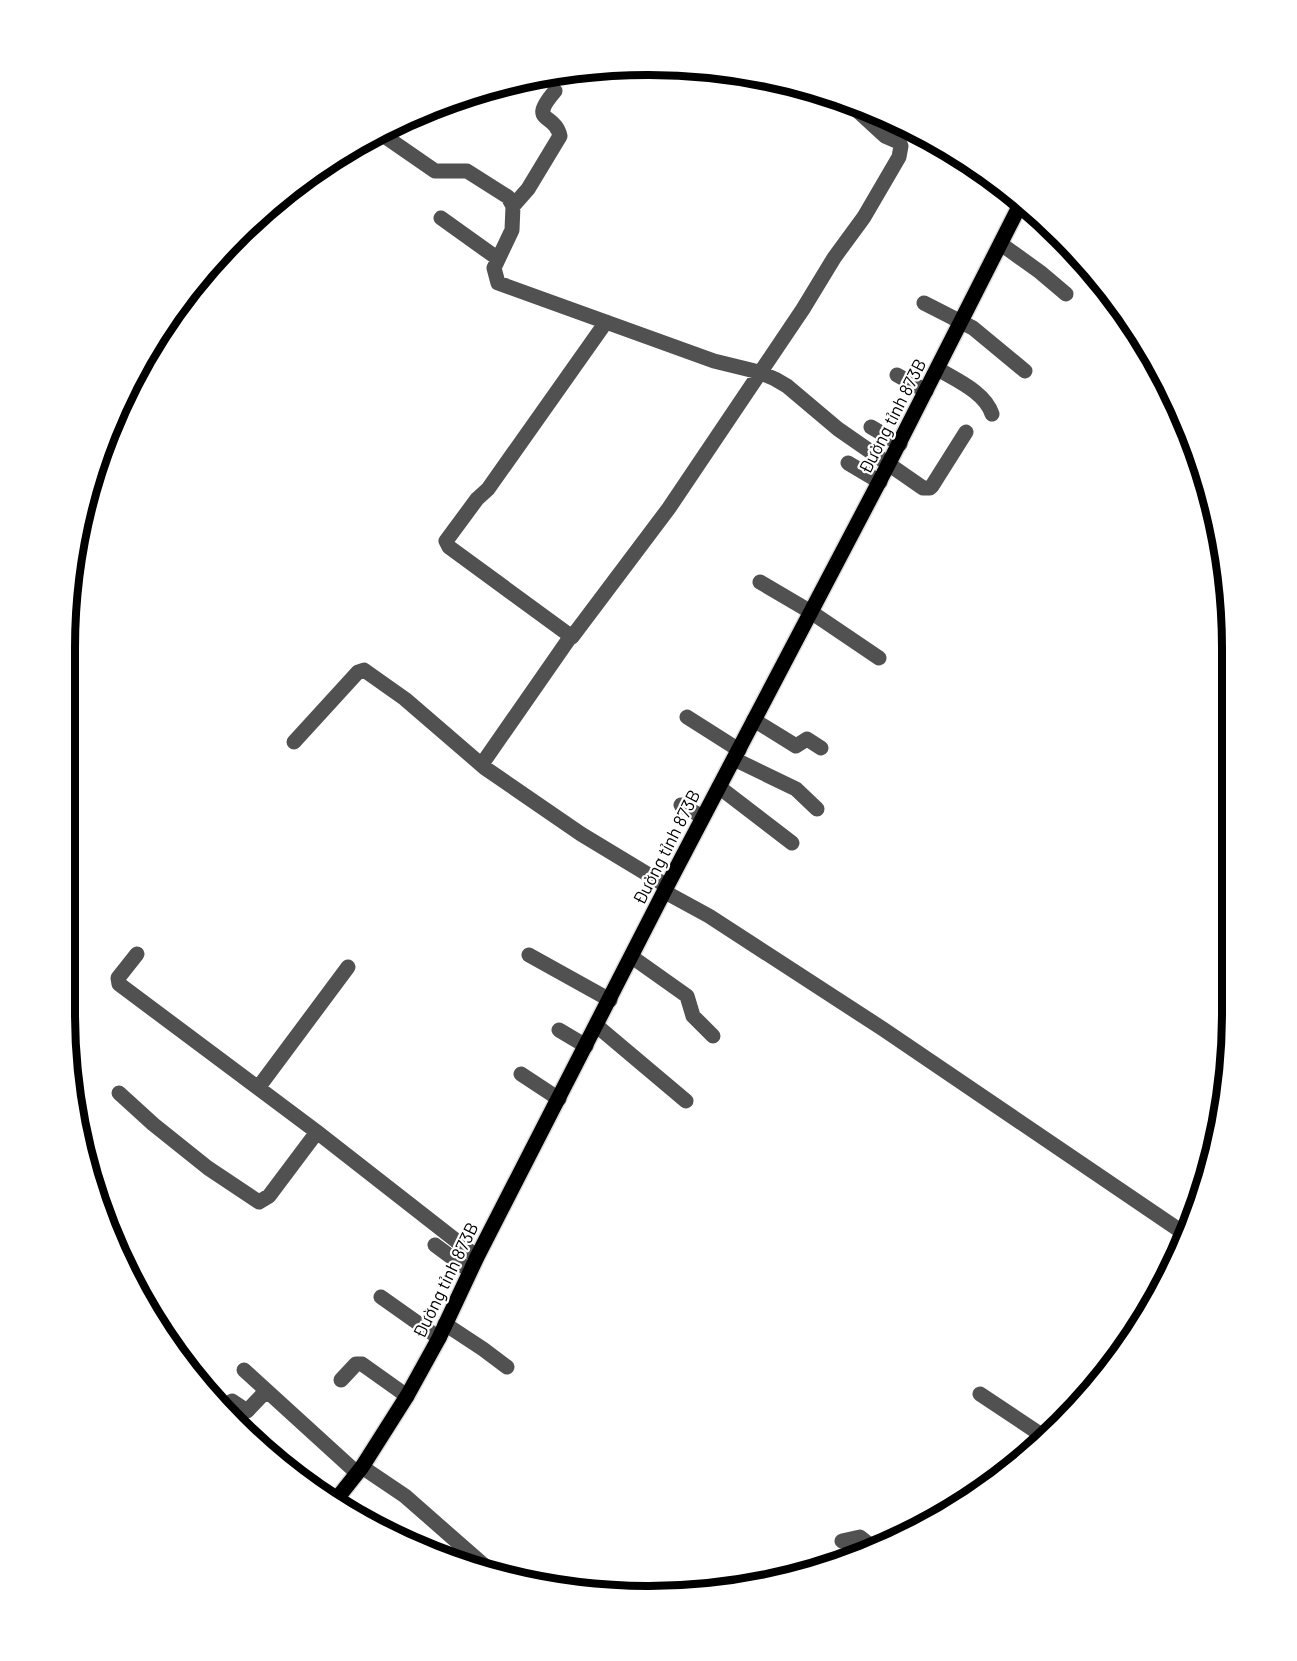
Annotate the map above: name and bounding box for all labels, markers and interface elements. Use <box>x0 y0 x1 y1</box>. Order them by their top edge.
street label: Đường tỉnh 873B <box>854 355 930 477</box>
street label: Đường tỉnh 873B <box>628 786 704 908</box>
street label: Đường tỉnh 873B <box>407 1218 483 1342</box>

